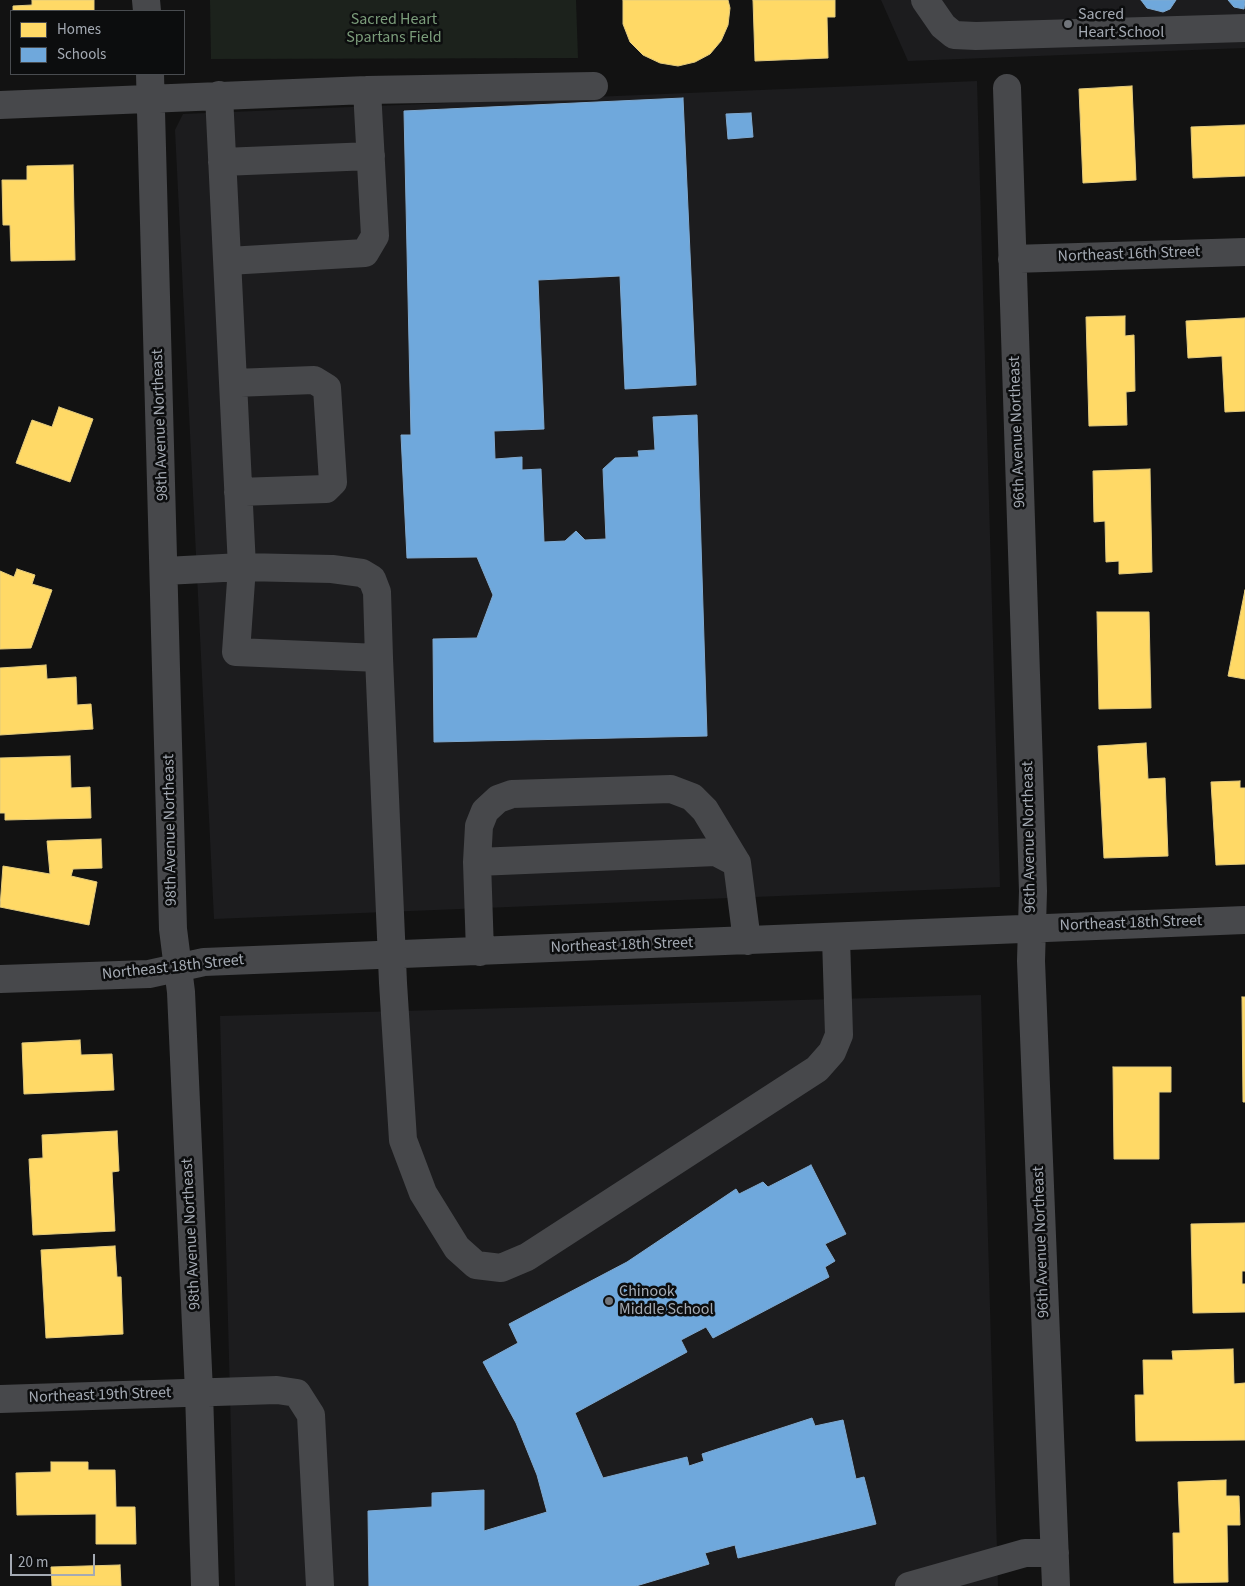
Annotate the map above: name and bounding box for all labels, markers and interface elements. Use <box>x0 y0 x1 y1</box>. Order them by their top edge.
place label: Sacred Heart School <box>1078 5 1164 43</box>
legend <box>10 10 185 75</box>
park label: Sacred Heart Spartans Field <box>346 10 442 48</box>
marker: Sacred Heart School <box>1062 18 1074 30</box>
text: Homes <box>57 19 101 40</box>
text: Schools <box>57 44 106 65</box>
street label: Northeast 16th Street <box>1057 243 1201 267</box>
street label: 98th Avenue Northeast <box>149 349 173 501</box>
street label: 96th Avenue Northeast <box>1006 356 1030 508</box>
street label: 98th Avenue Northeast <box>160 754 182 906</box>
street label: 96th Avenue Northeast <box>1019 761 1041 913</box>
street label: Northeast 18th Street <box>1059 912 1203 936</box>
street label: Northeast 18th Street <box>550 934 694 958</box>
street label: Northeast 18th Street <box>101 951 245 985</box>
street label: 98th Avenue Northeast <box>178 1158 206 1310</box>
street label: 96th Avenue Northeast <box>1030 1166 1054 1318</box>
place label: Chinook Middle School <box>619 1282 714 1320</box>
marker: Chinook Middle School <box>603 1295 615 1307</box>
street label: Northeast 19th Street <box>28 1384 172 1408</box>
scale bar <box>12 1544 98 1576</box>
text: 20 m <box>18 1552 48 1573</box>

